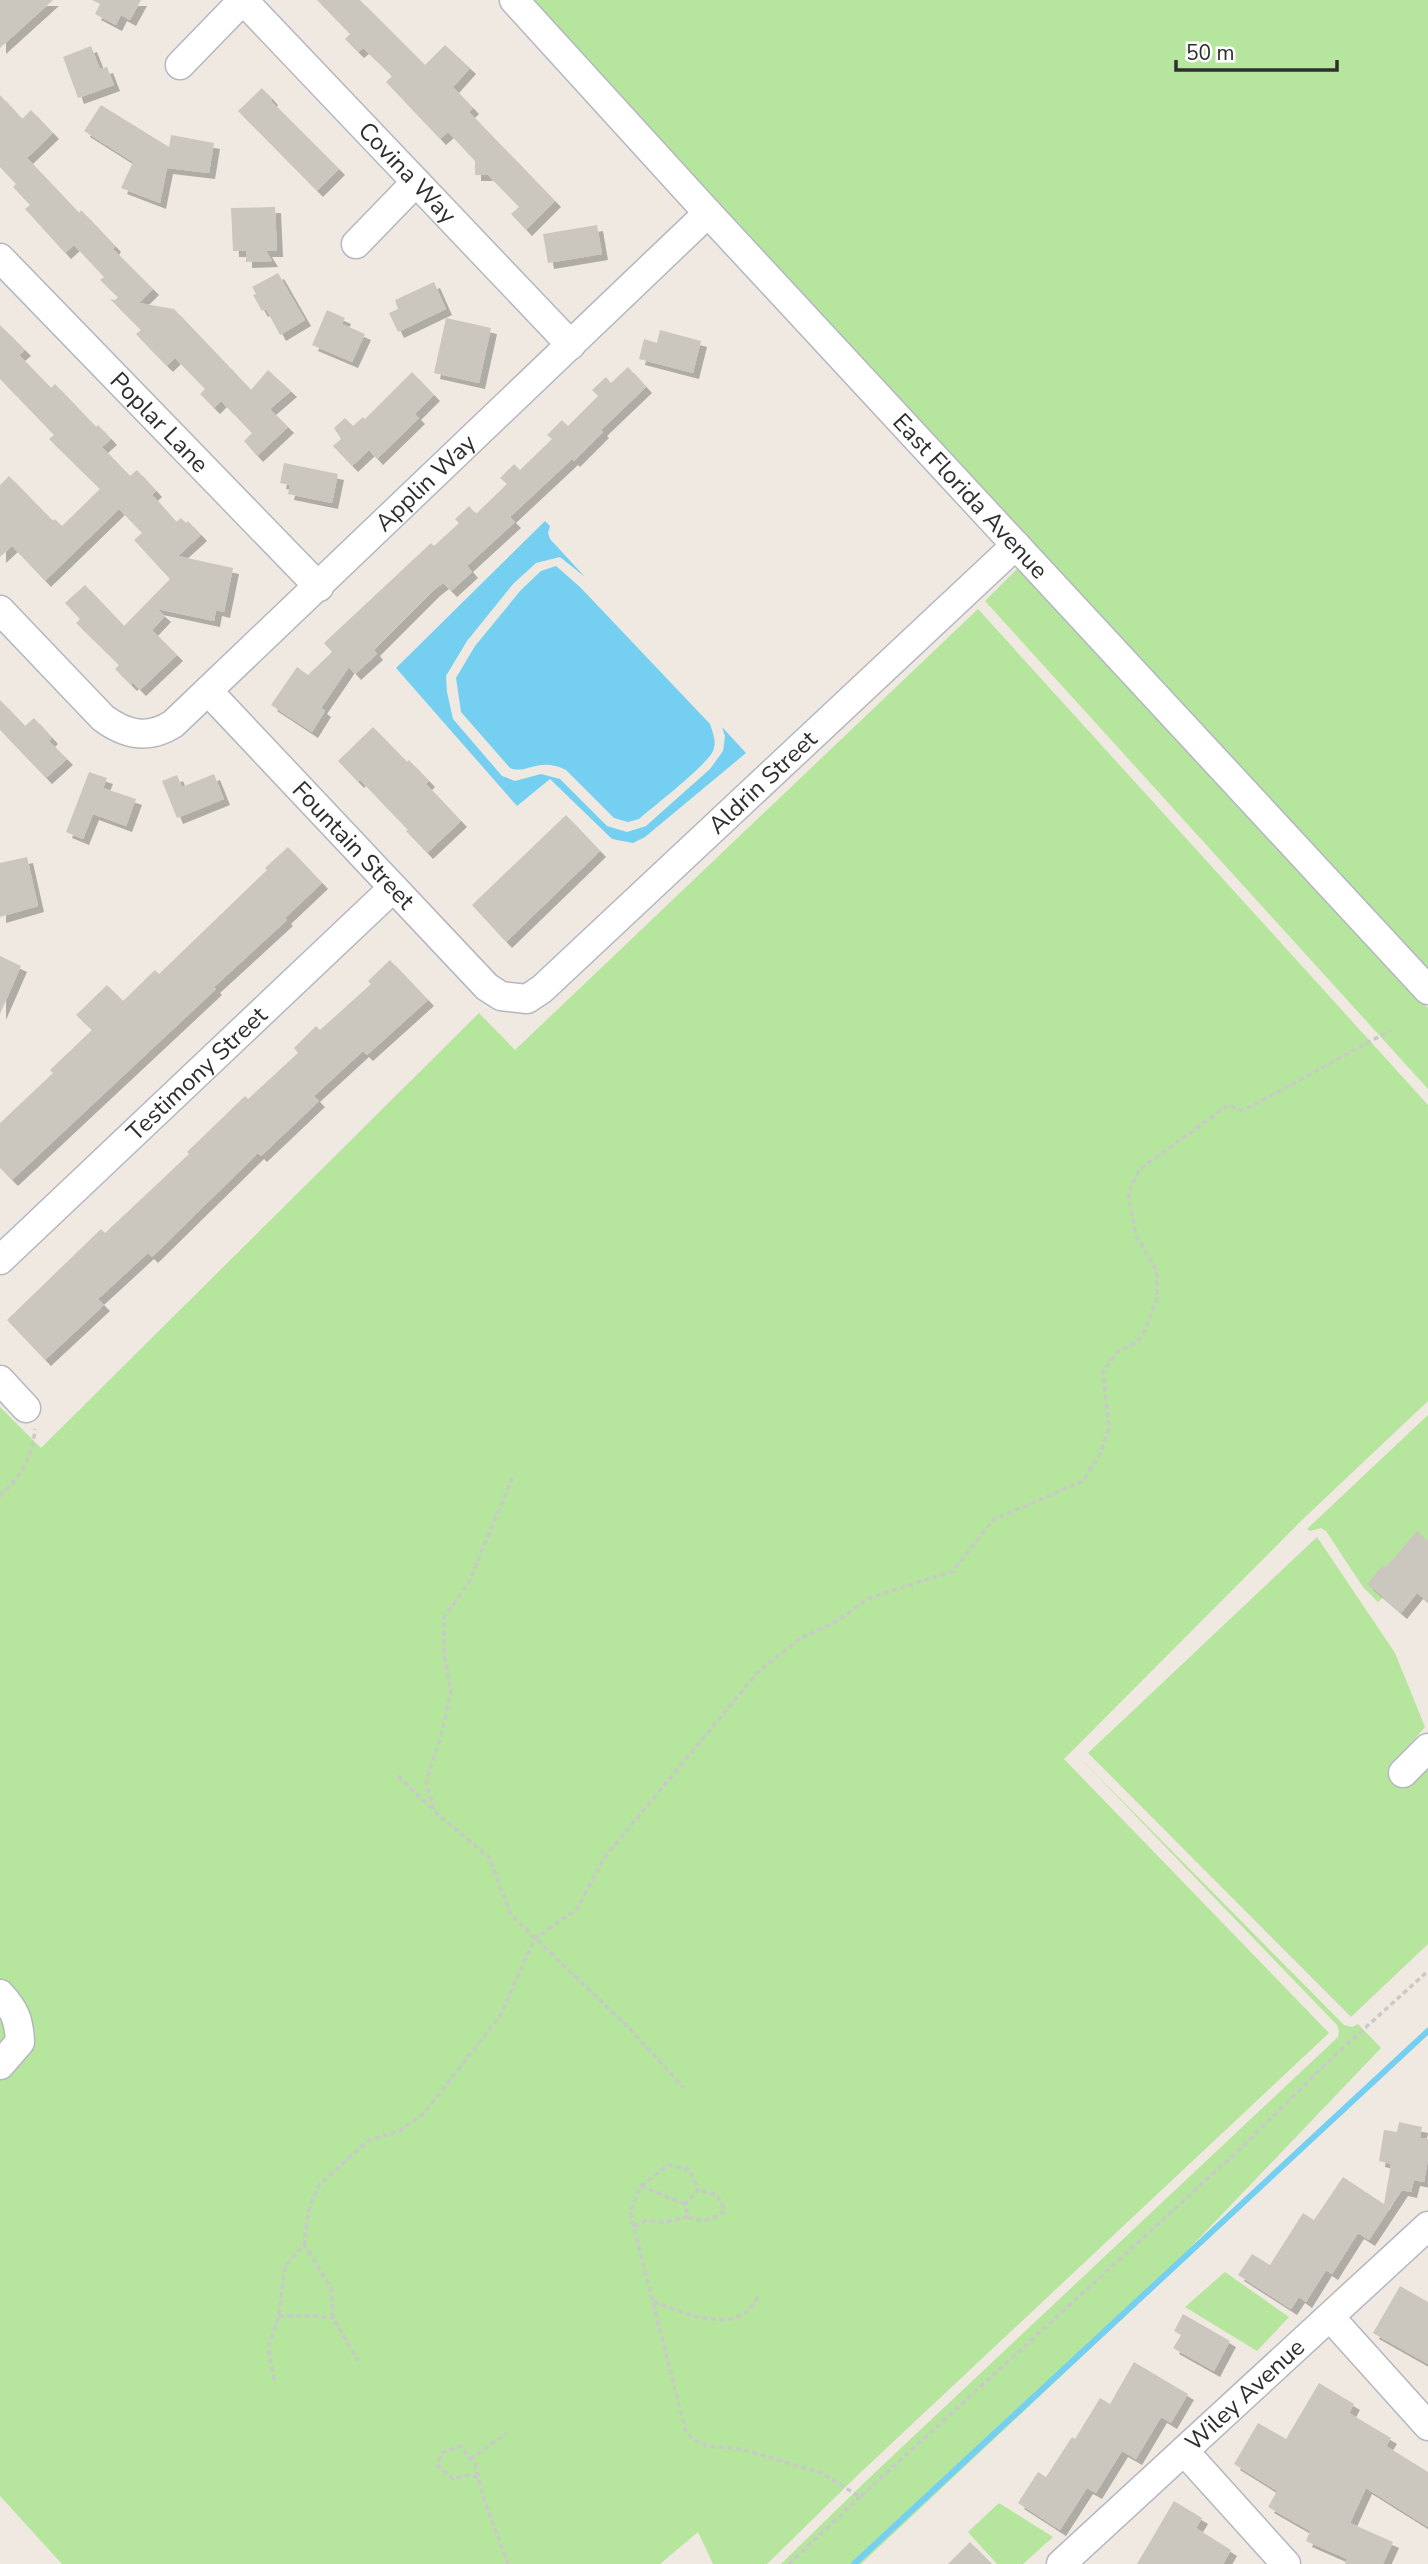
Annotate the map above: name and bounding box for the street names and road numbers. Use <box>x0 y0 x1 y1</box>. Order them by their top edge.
street label: Covina Way <box>351 115 464 231</box>
street label: Poplar Lane <box>103 365 216 480</box>
street label: East Florida Avenue <box>886 406 1055 586</box>
street label: Applin Way <box>368 427 483 539</box>
street label: Aldrin Street <box>701 723 824 841</box>
street label: Fountain Street <box>285 774 422 917</box>
street label: Testimony Street <box>120 999 274 1148</box>
street label: Wiley Avenue <box>1178 2331 1312 2458</box>

